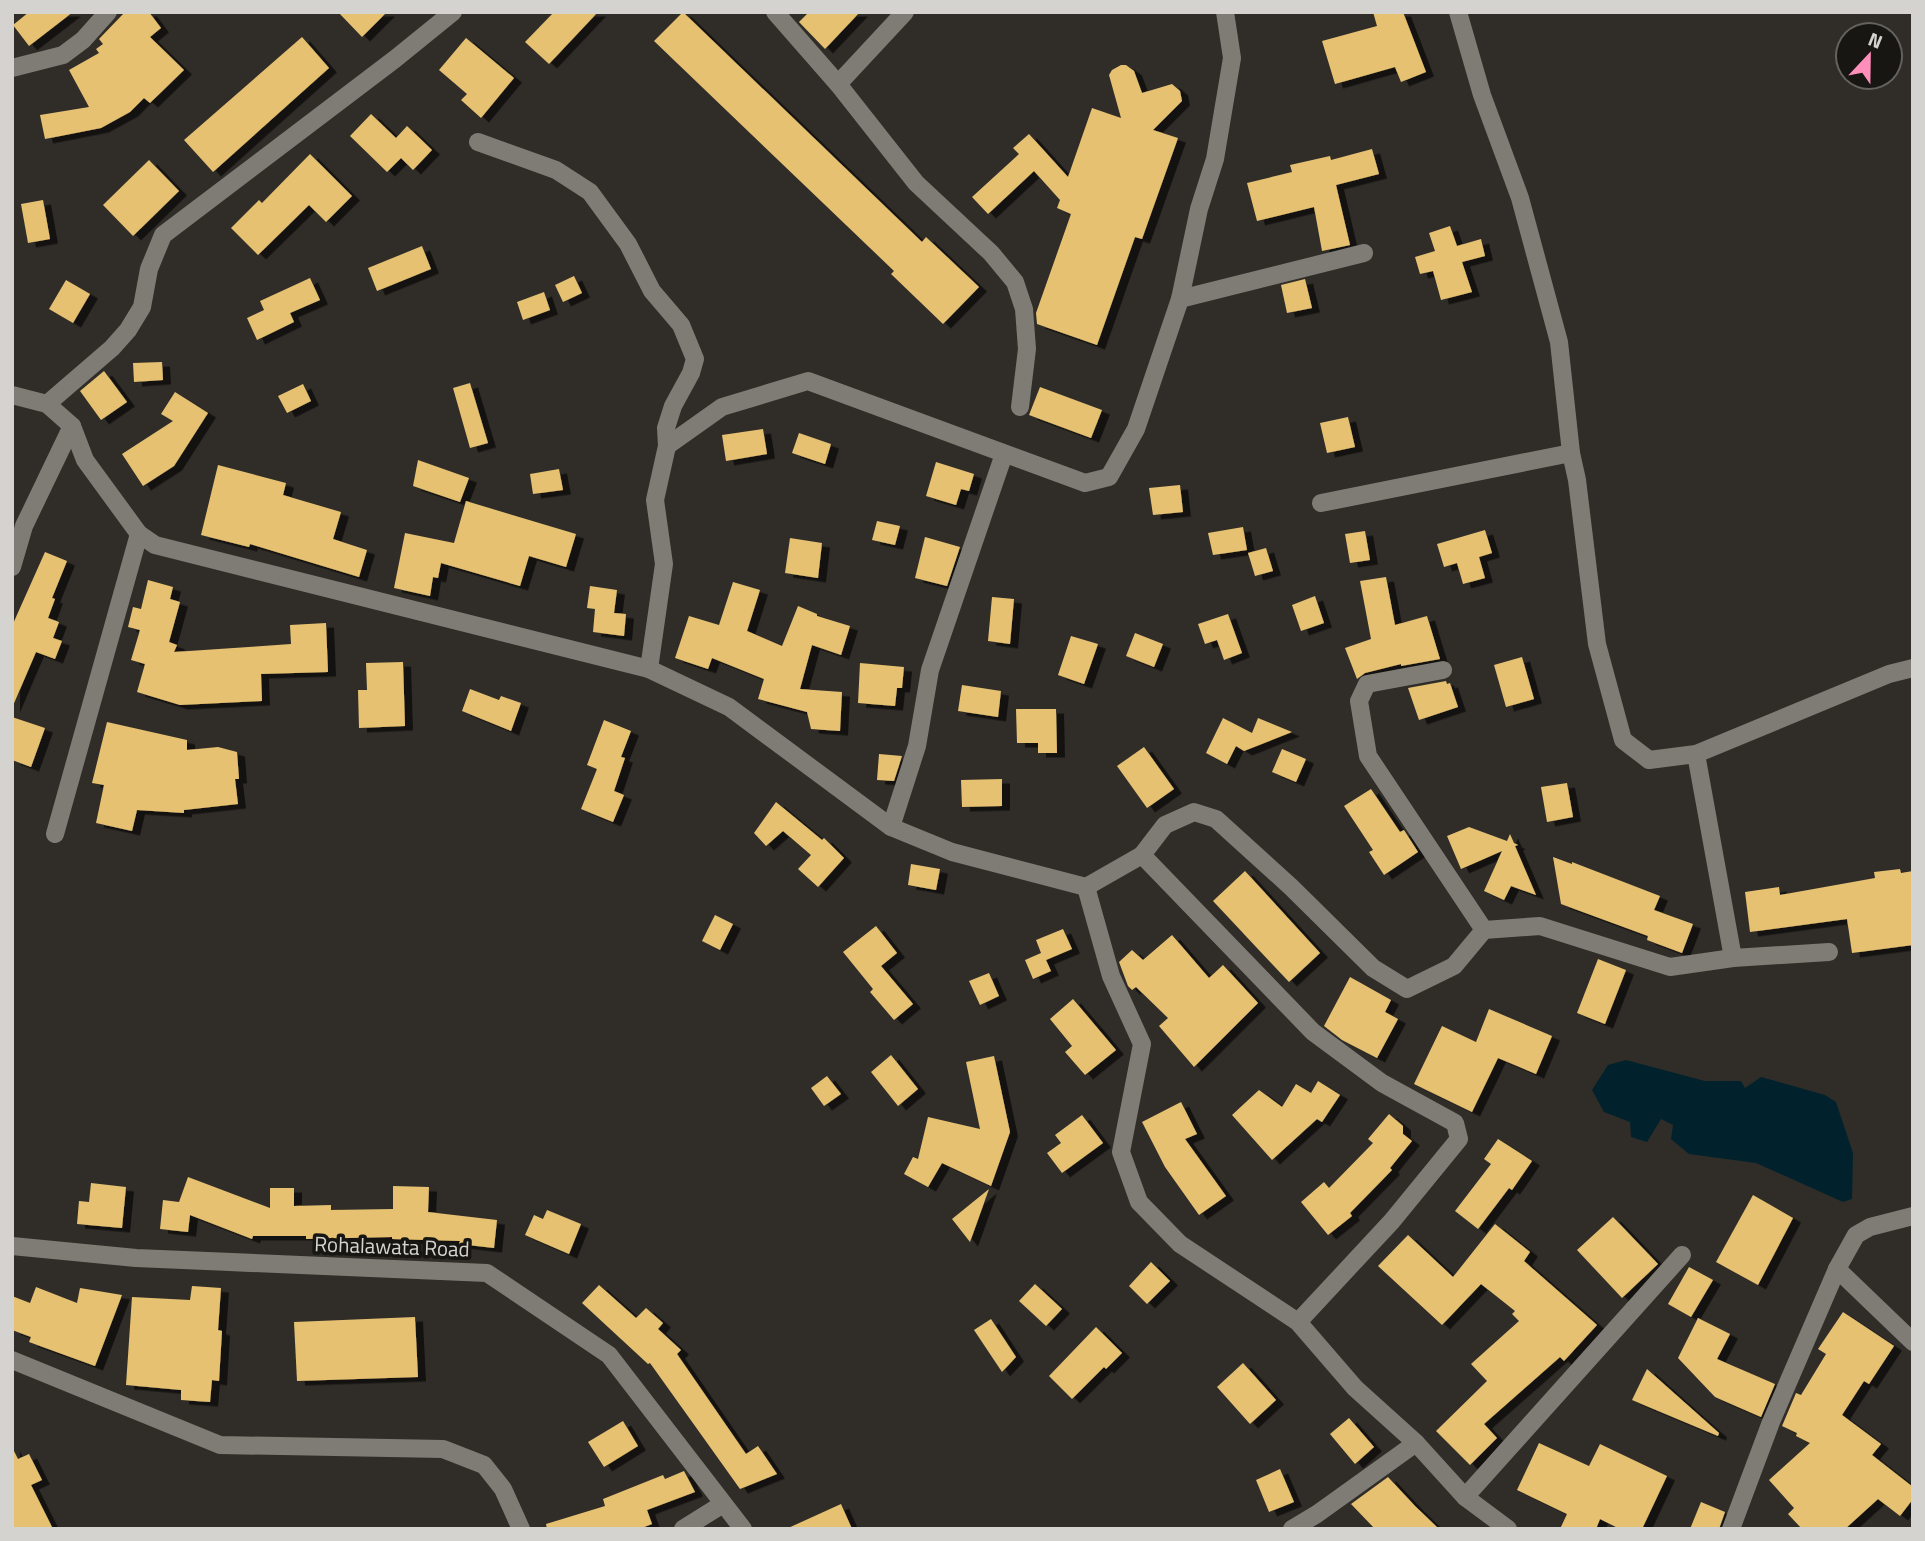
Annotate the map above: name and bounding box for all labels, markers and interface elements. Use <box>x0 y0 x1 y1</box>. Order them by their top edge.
north arrow <box>1834 21 1904 91</box>
text: N <box>1864 24 1887 56</box>
street label: Rohalawata Road <box>314 1227 470 1265</box>

